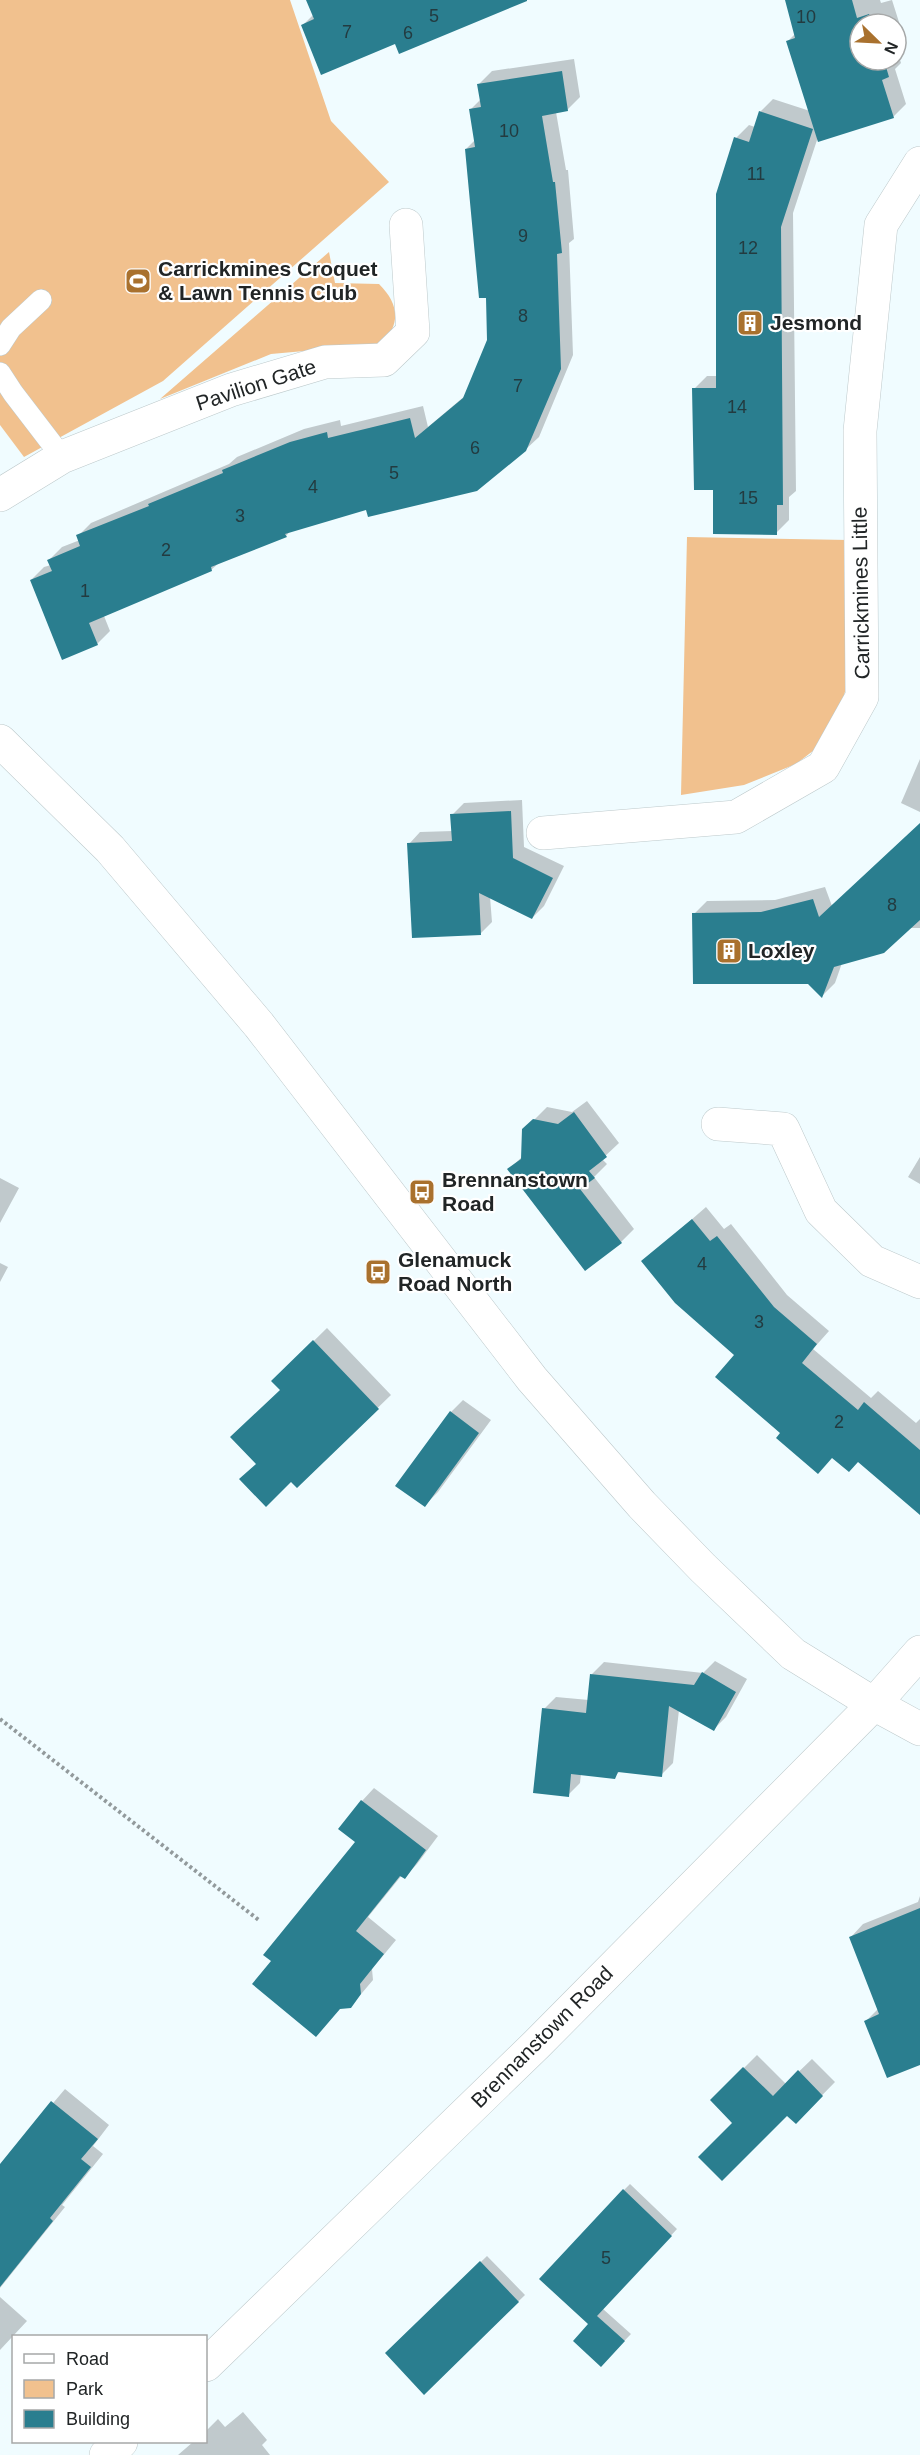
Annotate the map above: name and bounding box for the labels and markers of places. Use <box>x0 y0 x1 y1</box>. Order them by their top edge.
place label: Carrickmines Croquet & Lawn Tennis Club <box>158 257 377 304</box>
sports icon: Carrickmines Croquet & Lawn Tennis Club <box>123 266 153 296</box>
building icon: Jesmond <box>735 308 765 338</box>
place label: Jesmond <box>770 311 862 334</box>
building icon: Loxley <box>714 936 744 966</box>
place label: Loxley <box>748 939 815 962</box>
place label: Brennanstown Road <box>442 1168 588 1215</box>
bus stop icon: Brennanstown Road <box>407 1177 437 1207</box>
place label: Glenamuck Road North <box>398 1248 512 1295</box>
bus stop icon: Glenamuck Road North <box>363 1257 393 1287</box>

